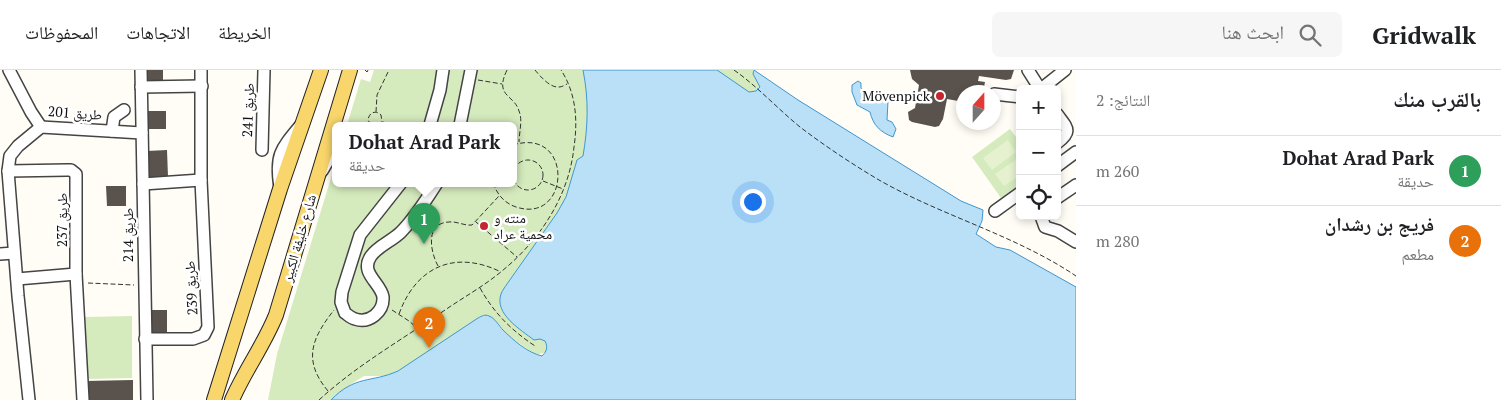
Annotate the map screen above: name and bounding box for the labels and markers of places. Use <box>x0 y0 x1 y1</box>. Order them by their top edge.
place label: Mövenpick <box>862 86 931 105</box>
marker: Mövenpick <box>934 90 946 102</box>
pin: 1 <box>408 203 440 244</box>
place label: منته و محمية عراد <box>494 208 552 243</box>
marker: منته و محمية عراد <box>478 220 490 232</box>
pin: 2 <box>413 307 445 348</box>

